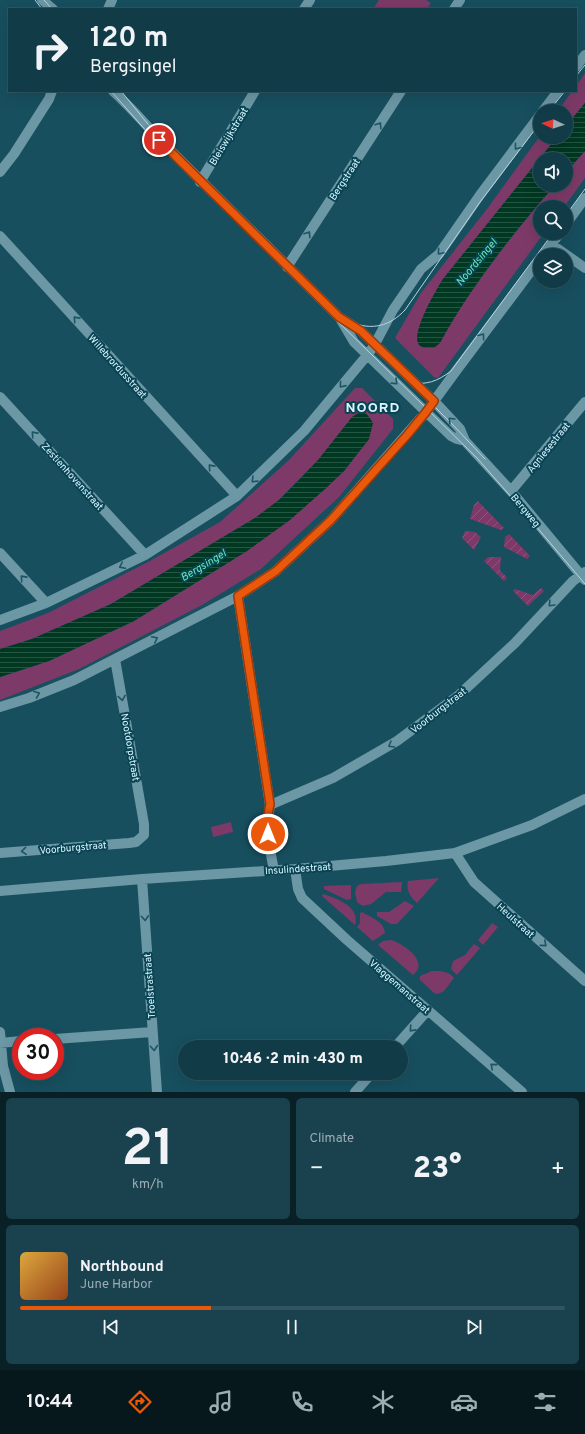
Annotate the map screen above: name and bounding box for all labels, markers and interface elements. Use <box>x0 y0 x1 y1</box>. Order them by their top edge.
text: 120 m <box>90 21 168 57</box>
icon: right <box>24 24 76 76</box>
text: Bergsingel <box>90 56 176 79</box>
north arrow <box>533 104 573 144</box>
map controls <box>533 104 573 288</box>
street label: Bleiswijkstraat <box>207 105 252 168</box>
one-way arrow <box>374 122 382 129</box>
pin <box>142 123 176 157</box>
icon: arrive <box>148 129 170 151</box>
one-way arrow <box>514 142 521 149</box>
button: sound <box>533 152 573 192</box>
street label: Bergstraat <box>327 156 364 203</box>
button: search <box>533 200 573 240</box>
one-way arrow <box>303 231 311 238</box>
water label: Noordsingel <box>453 235 501 289</box>
one-way arrow <box>438 247 445 254</box>
button: layers <box>533 248 573 288</box>
one-way arrow <box>73 317 80 324</box>
street label: Willebrordusstraat <box>85 332 149 402</box>
one-way arrow <box>477 333 484 340</box>
one-way arrow <box>390 377 398 385</box>
one-way arrow <box>340 380 347 387</box>
district label: NOORD <box>346 400 400 417</box>
one-way arrow <box>448 417 456 425</box>
street label: Agniesestraat <box>525 420 574 476</box>
one-way arrow <box>31 431 38 439</box>
street label: Zestienhovenstraat <box>38 440 106 514</box>
one-way arrow <box>208 464 215 472</box>
one-way arrow <box>251 475 259 482</box>
street label: Bergweg <box>507 492 543 530</box>
water label: Bergsingel <box>178 546 230 585</box>
one-way arrow <box>119 561 127 569</box>
one-way arrow <box>20 575 28 583</box>
one-way arrow <box>548 599 556 607</box>
one-way arrow <box>150 637 158 644</box>
street label: Voorburgstraat <box>408 685 470 737</box>
one-way arrow <box>33 691 40 699</box>
one-way arrow <box>117 695 126 701</box>
street label: Nootdorpstraat <box>117 712 142 782</box>
one-way arrow <box>388 740 395 747</box>
position arrow <box>247 813 289 855</box>
street label: Voorburgstraat <box>39 839 107 858</box>
one-way arrow <box>21 847 27 856</box>
street label: Insulindestraat <box>265 861 332 878</box>
street label: Heulstraat <box>493 901 537 942</box>
one-way arrow <box>140 915 149 921</box>
one-way arrow <box>539 940 546 947</box>
street label: Troelstrastraat <box>142 953 159 1019</box>
street label: Vlaggemanstraat <box>366 957 432 1017</box>
one-way arrow <box>409 1024 416 1031</box>
speed limit sign: 30 <box>12 1028 64 1080</box>
one-way arrow <box>149 1045 158 1051</box>
text: 10:46 · 2 min · 430 m <box>223 1050 363 1069</box>
one-way arrow <box>490 1064 497 1071</box>
text: 21 <box>121 1118 174 1184</box>
text: Climate <box>310 1131 354 1147</box>
text: 23° <box>413 1151 462 1188</box>
text: − <box>310 1156 324 1183</box>
text: + <box>551 1156 565 1183</box>
text: km/h <box>132 1177 164 1193</box>
text: Northbound <box>80 1258 164 1277</box>
text: June Harbor <box>80 1277 153 1293</box>
icon: previous <box>100 1316 122 1338</box>
icon: pause <box>281 1316 303 1338</box>
icon: next <box>463 1316 485 1338</box>
icon: directions <box>126 1388 154 1416</box>
icon: music <box>207 1388 235 1416</box>
icon: phone <box>288 1388 316 1416</box>
icon: climate <box>369 1388 397 1416</box>
icon: car <box>450 1388 478 1416</box>
icon: filters <box>531 1388 559 1416</box>
text: 10:44 <box>26 1391 73 1414</box>

